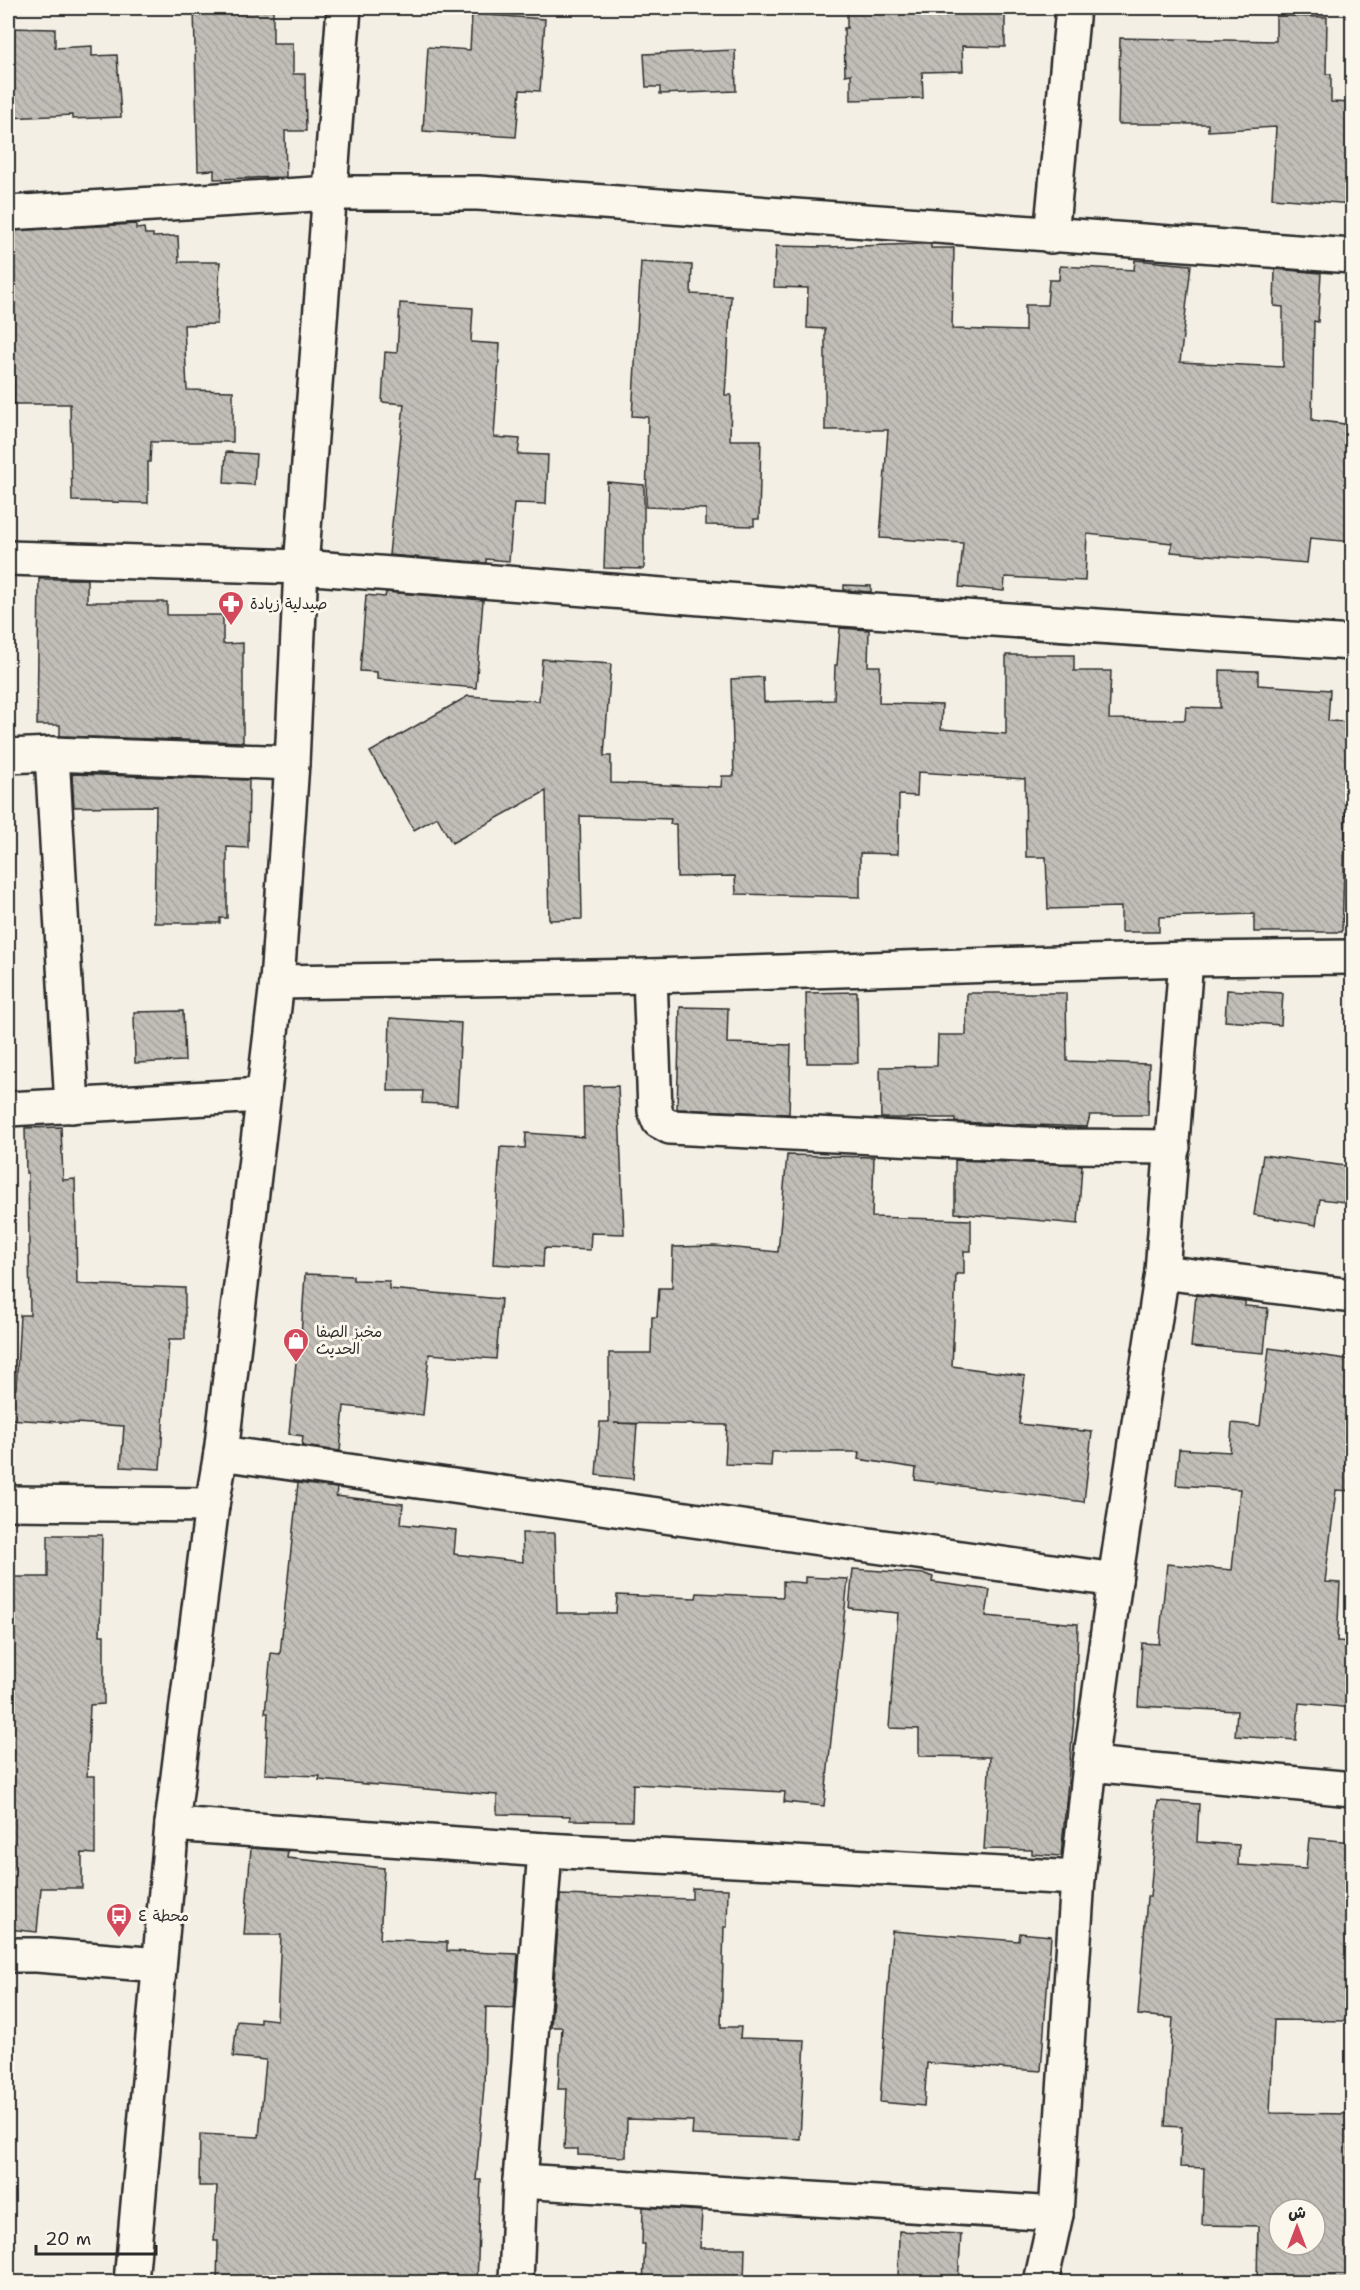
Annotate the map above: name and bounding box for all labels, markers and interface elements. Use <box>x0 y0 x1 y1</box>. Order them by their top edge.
pharmacy icon: صيدلية زيادة <box>216 589 246 627</box>
place label: صيدلية زيادة <box>250 594 327 614</box>
place label: مخبز الصفا الحديث <box>316 1322 382 1359</box>
shop icon: مخبز الصفا الحديث <box>281 1326 311 1364</box>
bus stop icon: محطة ٤ <box>104 1901 134 1939</box>
place label: محطة ٤ <box>138 1906 189 1926</box>
north arrow <box>1267 2197 1327 2257</box>
text: ش <box>1288 2202 1306 2223</box>
scale bar <box>36 2218 156 2256</box>
text: 20 m <box>45 2227 91 2251</box>

